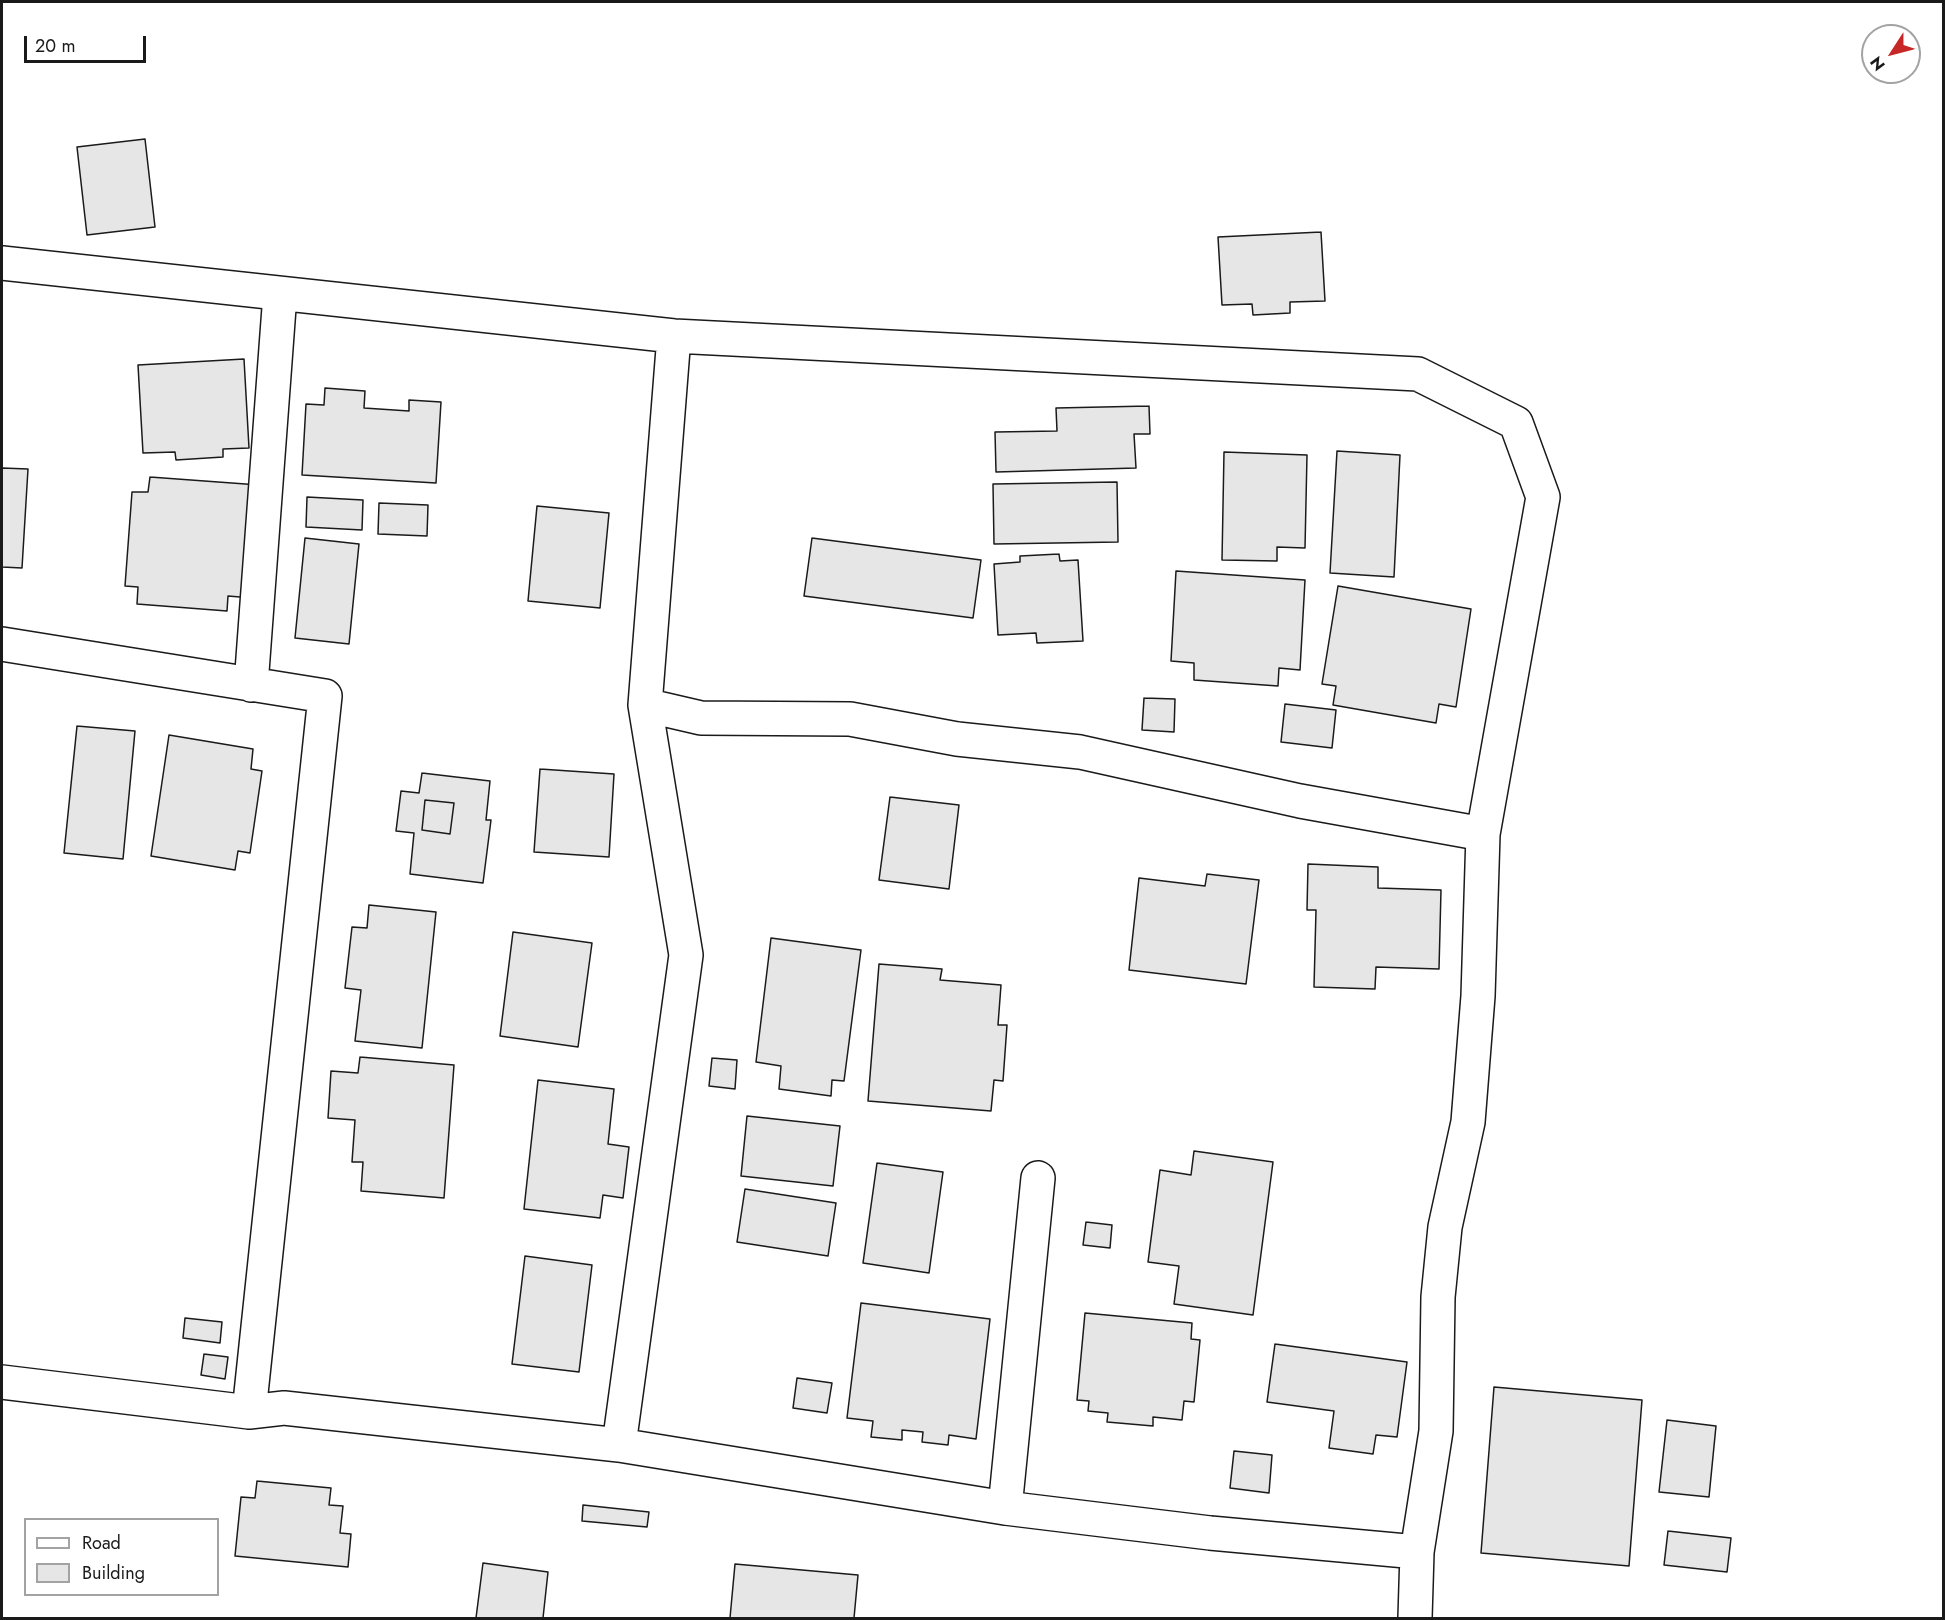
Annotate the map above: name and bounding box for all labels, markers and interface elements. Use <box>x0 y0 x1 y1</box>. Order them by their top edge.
scale bar <box>27 24 148 62</box>
north arrow <box>1861 24 1921 84</box>
text: 20 m <box>35 33 75 59</box>
text: N <box>1865 52 1891 76</box>
legend <box>24 1518 219 1596</box>
text: Road <box>82 1530 121 1556</box>
text: Building <box>82 1560 145 1586</box>

